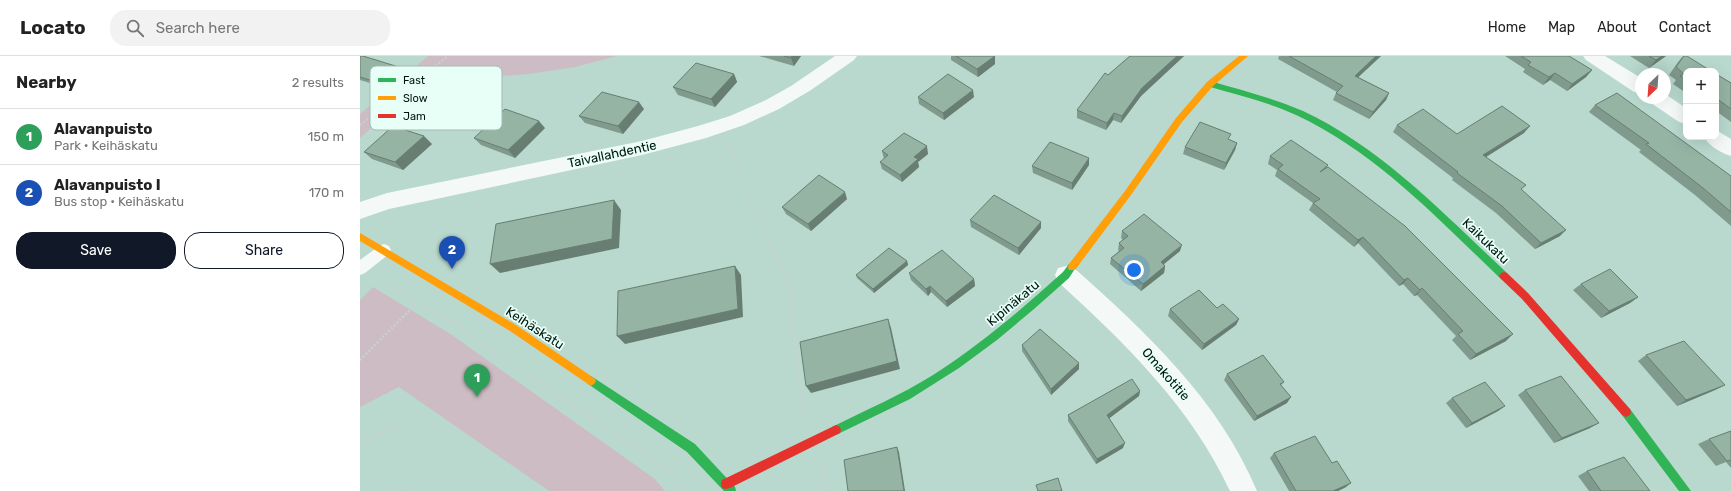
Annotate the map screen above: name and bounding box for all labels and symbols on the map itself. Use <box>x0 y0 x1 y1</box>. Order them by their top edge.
legend <box>370 66 502 130</box>
north arrow <box>1635 68 1671 104</box>
text: Fast <box>403 74 426 87</box>
text: Slow <box>403 92 428 105</box>
text: Jam <box>403 110 426 123</box>
street label: Taivallahdentie <box>566 137 658 171</box>
street label: Kaikukatu <box>1460 215 1512 267</box>
pin: 2 <box>439 236 465 269</box>
your location <box>1124 260 1144 280</box>
street label: Kipinäkatu <box>984 277 1042 329</box>
street label: Keihäskatu <box>503 304 567 352</box>
street label: Omakotitie <box>1139 345 1193 403</box>
pin: 1 <box>464 364 490 397</box>

